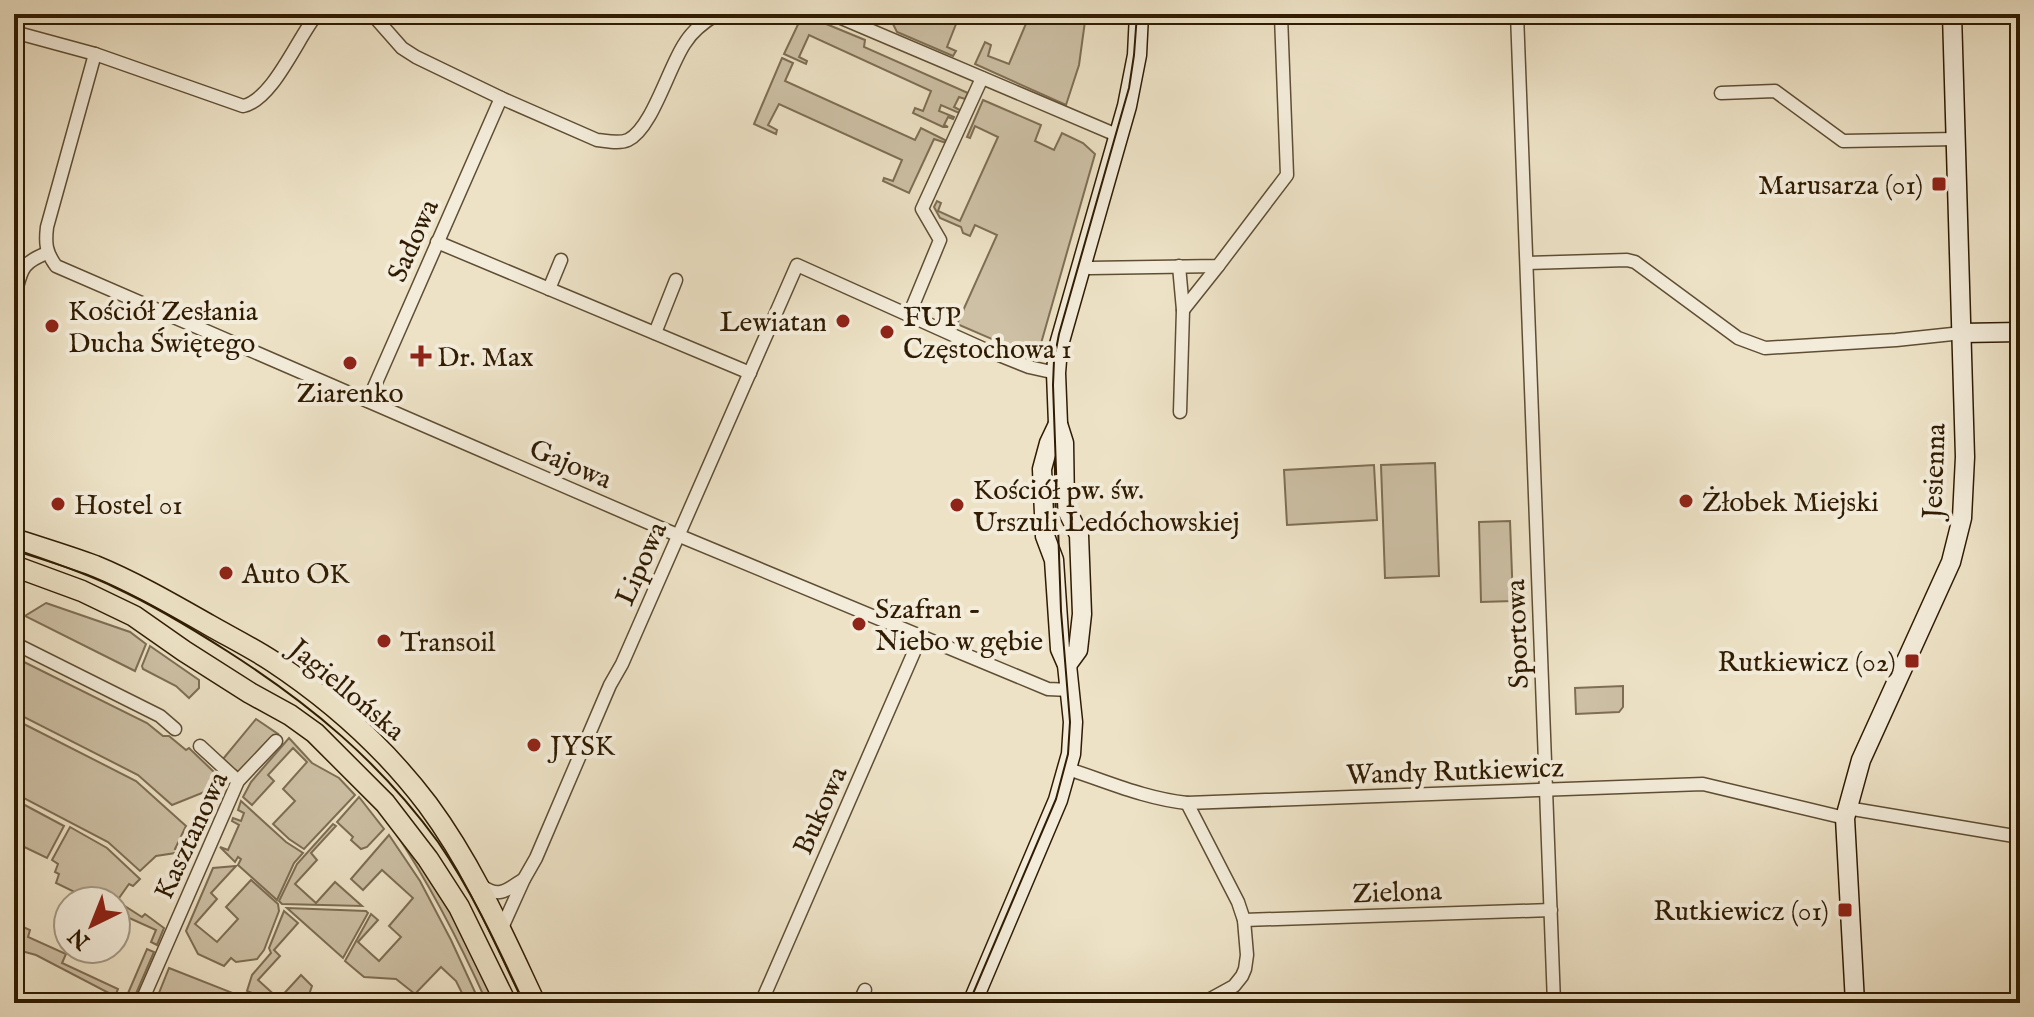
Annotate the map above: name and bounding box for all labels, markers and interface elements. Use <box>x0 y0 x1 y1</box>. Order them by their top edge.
place label: Marusarza (01) <box>1758 169 1923 204</box>
marker: Marusarza (01) <box>1930 175 1948 193</box>
street label: Sadowa <box>381 193 448 288</box>
place label: Kościół Zesłania Ducha Świętego <box>68 295 259 362</box>
place label: FUP Częstochowa 1 <box>903 301 1072 368</box>
place label: Lewiatan <box>719 306 827 341</box>
marker: Lewiatan <box>834 312 852 330</box>
marker: Kościół Zesłania Ducha Świętego <box>43 317 61 335</box>
marker: FUP Częstochowa 1 <box>878 323 896 341</box>
place label: Dr. Max <box>437 341 534 376</box>
marker: Dr. Max <box>412 347 430 365</box>
marker: Ziarenko <box>341 354 359 372</box>
place label: Ziarenko <box>296 377 404 412</box>
street label: Jesienna <box>1916 422 1955 522</box>
street label: Gajowa <box>523 432 617 499</box>
place label: Kościół pw. św. Urszuli Ledóchowskiej <box>973 474 1240 541</box>
place label: Żłobek Miejski <box>1702 486 1879 521</box>
place label: Hostel 01 <box>74 489 183 524</box>
marker: Żłobek Miejski <box>1677 492 1695 510</box>
marker: Hostel 01 <box>49 495 67 513</box>
marker: Kościół pw. św. Urszuli Ledóchowskiej <box>948 496 966 514</box>
street label: Lipowa <box>608 516 676 611</box>
place label: Auto OK <box>241 558 350 593</box>
marker: Auto OK <box>217 564 235 582</box>
street label: Sportowa <box>1499 578 1538 689</box>
place label: Szafran - Niebo w gębie <box>875 593 1043 660</box>
marker: Szafran - Niebo w gębie <box>850 615 868 633</box>
place label: Transoil <box>400 626 496 661</box>
street label: Jagiellońska <box>279 631 412 750</box>
marker: Transoil <box>375 632 393 650</box>
place label: Rutkiewicz (02) <box>1717 646 1896 681</box>
marker: Rutkiewicz (02) <box>1903 652 1921 670</box>
place label: JYSK <box>547 730 616 765</box>
marker: JYSK <box>525 736 543 754</box>
street label: Wandy Rutkiewicz <box>1346 751 1565 794</box>
street label: Bukowa <box>786 761 857 861</box>
street label: Kasztanowa <box>147 766 237 906</box>
street label: Zielona <box>1352 874 1443 913</box>
north arrow <box>52 885 132 965</box>
place label: Rutkiewicz (01) <box>1653 895 1829 930</box>
marker: Rutkiewicz (01) <box>1836 901 1854 919</box>
text: N <box>63 921 97 956</box>

